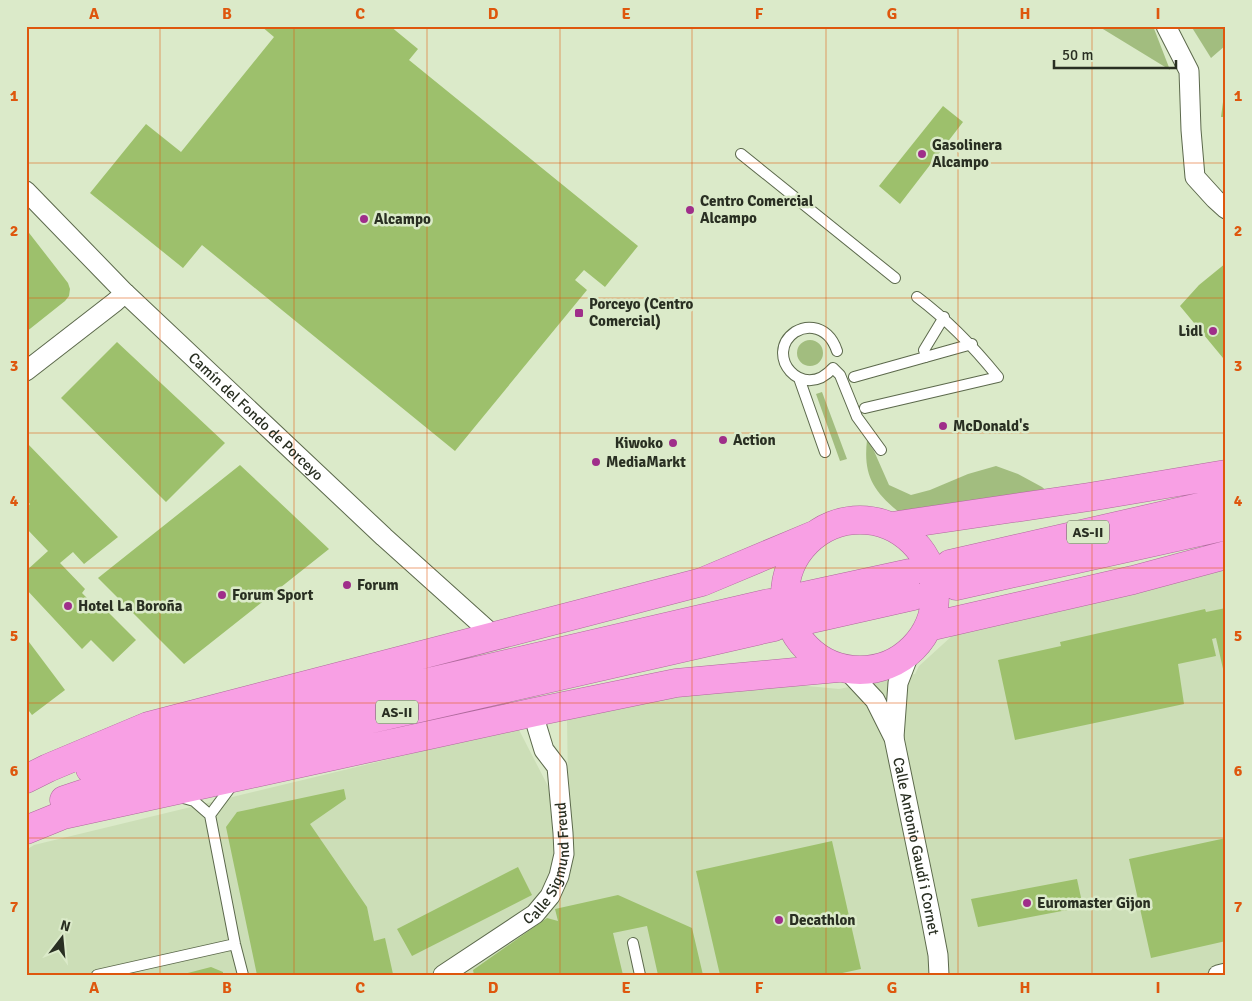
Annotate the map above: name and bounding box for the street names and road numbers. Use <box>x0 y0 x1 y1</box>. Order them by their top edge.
street label: Camín del Fondo de Porceyo <box>185 349 327 484</box>
road number: AS-II <box>1067 520 1109 544</box>
road number: AS-II <box>376 700 418 724</box>
street label: Calle Antonio Gaudí i Cornet <box>889 756 943 937</box>
street label: Calle Sigmund Freud <box>520 801 573 928</box>

